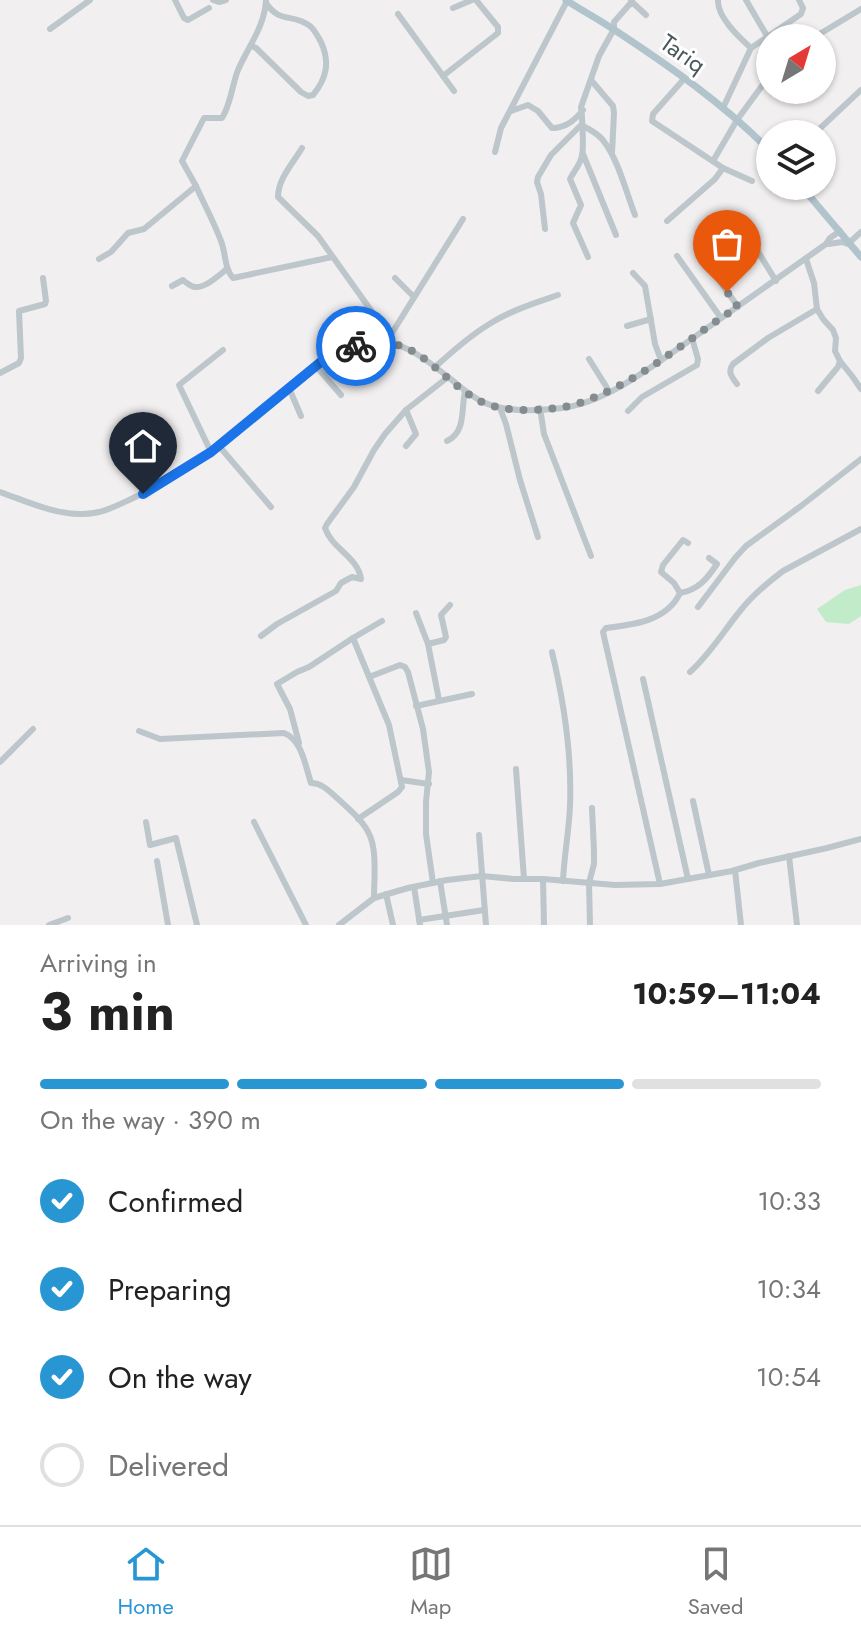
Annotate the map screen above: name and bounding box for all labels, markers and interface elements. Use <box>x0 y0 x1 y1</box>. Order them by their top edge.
north arrow <box>756 24 836 104</box>
map controls <box>756 24 836 200</box>
street label: Tariq <box>653 25 713 82</box>
button: layers <box>756 120 836 200</box>
pin <box>693 210 761 292</box>
icon: bag <box>705 222 749 266</box>
courier <box>316 306 396 386</box>
icon: bike <box>334 324 378 368</box>
pin <box>109 412 177 494</box>
icon: home <box>121 424 165 468</box>
text: Arriving in <box>40 944 157 982</box>
text: 10:59–11:04 <box>632 972 821 1015</box>
text: 3 min <box>40 974 175 1050</box>
text: On the way · 390 m <box>40 1101 261 1139</box>
icon: check <box>40 1179 84 1223</box>
text: Confirmed <box>108 1180 243 1223</box>
text: 10:33 <box>758 1182 821 1220</box>
icon: check <box>40 1267 84 1311</box>
text: Preparing <box>108 1268 232 1311</box>
text: 10:34 <box>757 1270 821 1308</box>
icon: check <box>40 1355 84 1399</box>
text: On the way <box>108 1356 252 1399</box>
text: 10:54 <box>756 1358 821 1396</box>
text: Delivered <box>108 1444 229 1487</box>
tab: Home <box>118 1542 174 1622</box>
tab: Map <box>409 1542 453 1622</box>
tab: Saved <box>688 1542 743 1622</box>

